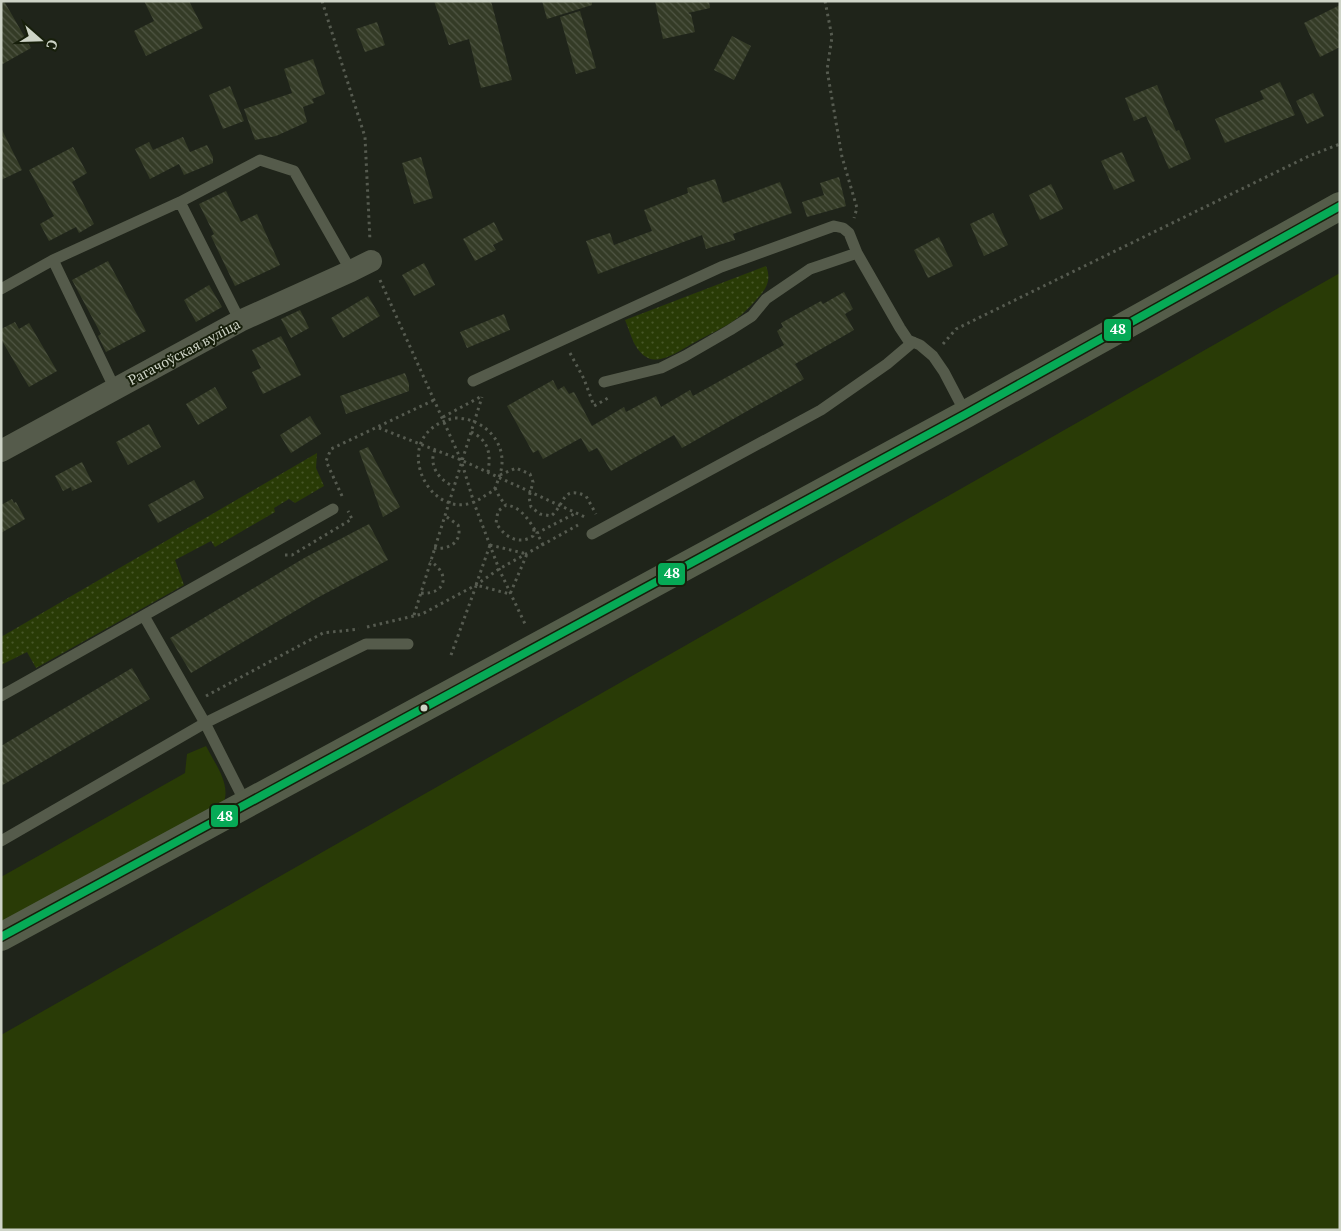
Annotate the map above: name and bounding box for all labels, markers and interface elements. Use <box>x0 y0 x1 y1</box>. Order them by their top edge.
north arrow <box>15 15 65 65</box>
text: С <box>42 37 63 52</box>
street label: Рагачоўская вуліца <box>124 314 243 389</box>
line badge: 48 <box>1103 318 1132 342</box>
text: 48 <box>1110 319 1126 338</box>
line badge: 48 <box>657 562 686 586</box>
text: 48 <box>664 563 680 582</box>
unlabelled marker <box>419 703 429 713</box>
line badge: 48 <box>210 804 239 828</box>
text: 48 <box>217 806 233 825</box>

